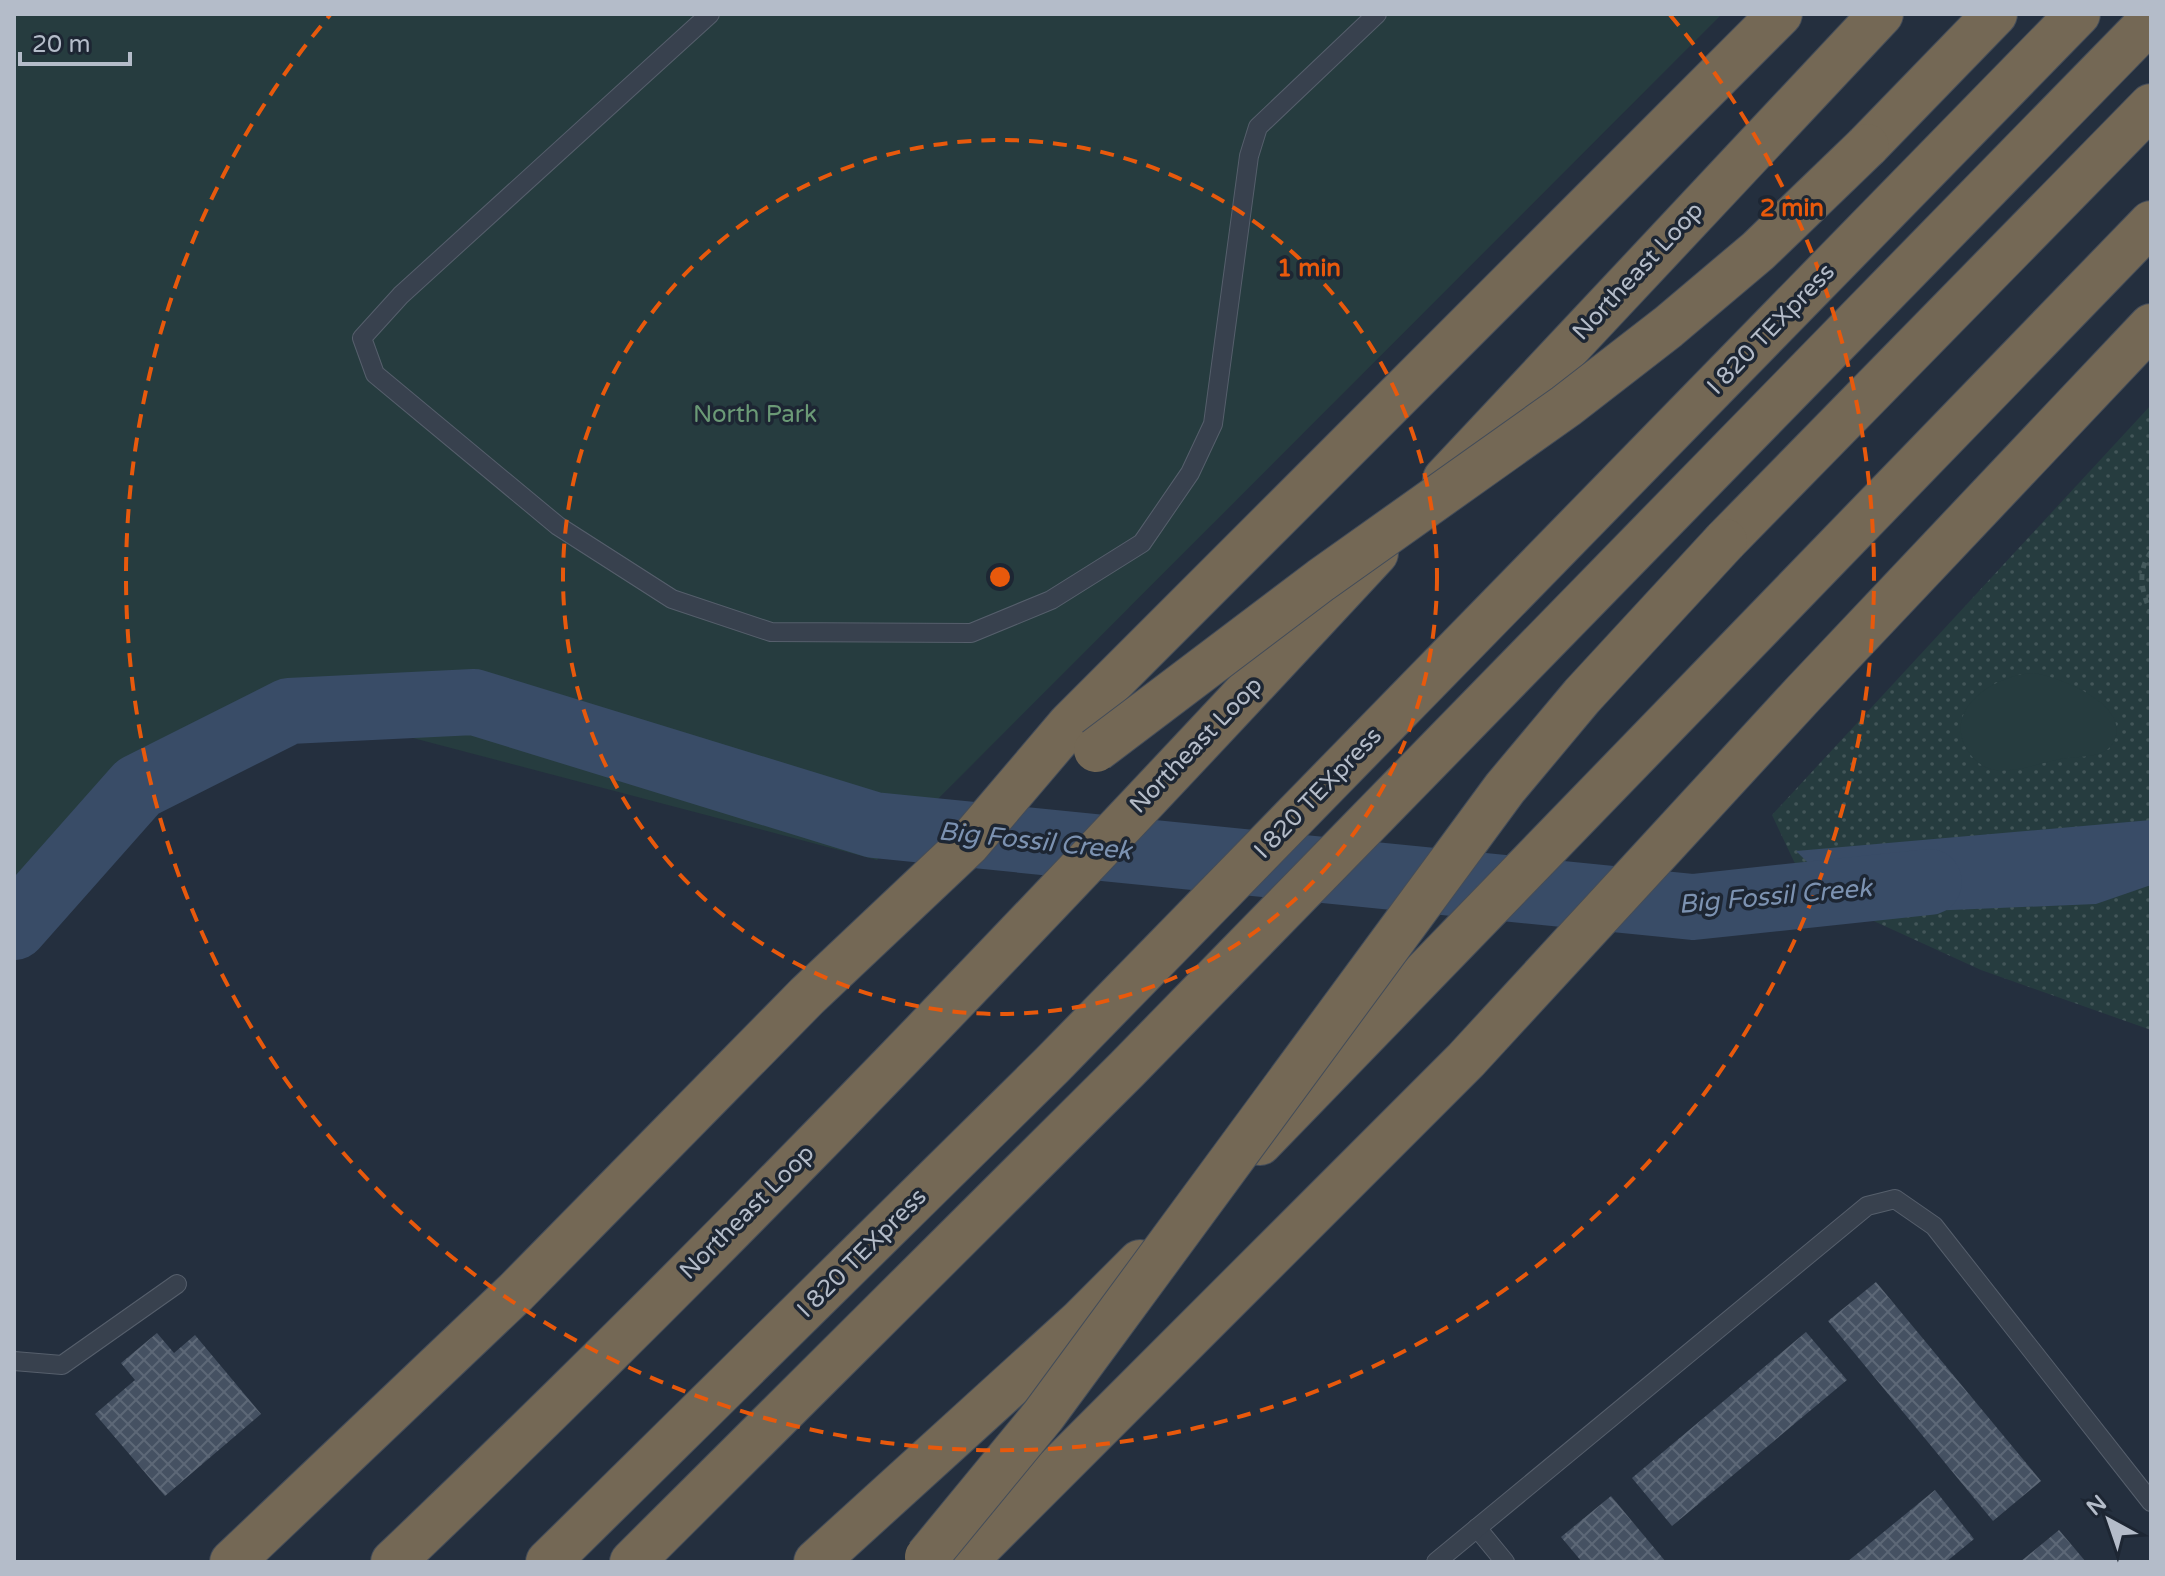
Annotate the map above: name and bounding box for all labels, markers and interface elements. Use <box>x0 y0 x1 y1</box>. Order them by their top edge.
scale bar <box>20 16 130 66</box>
text: 20 m <box>32 30 90 59</box>
text: 2 min <box>1760 194 1824 223</box>
street label: Northeast Loop <box>1567 196 1709 346</box>
text: 1 min <box>1277 254 1341 283</box>
street label: I 820 TEXpress <box>1701 257 1841 401</box>
park label: North Park <box>693 400 817 429</box>
centre of rings <box>986 563 1014 591</box>
street label: Northeast Loop <box>1124 671 1268 819</box>
street label: I 820 TEXpress <box>1248 721 1388 865</box>
water label: Big Fossil Creek <box>937 815 1135 867</box>
water label: Big Fossil Creek <box>1677 872 1875 920</box>
street label: Northeast Loop <box>674 1139 820 1285</box>
street label: I 820 TEXpress <box>791 1182 933 1324</box>
north arrow <box>2069 1480 2149 1560</box>
text: N <box>2082 1490 2112 1521</box>

